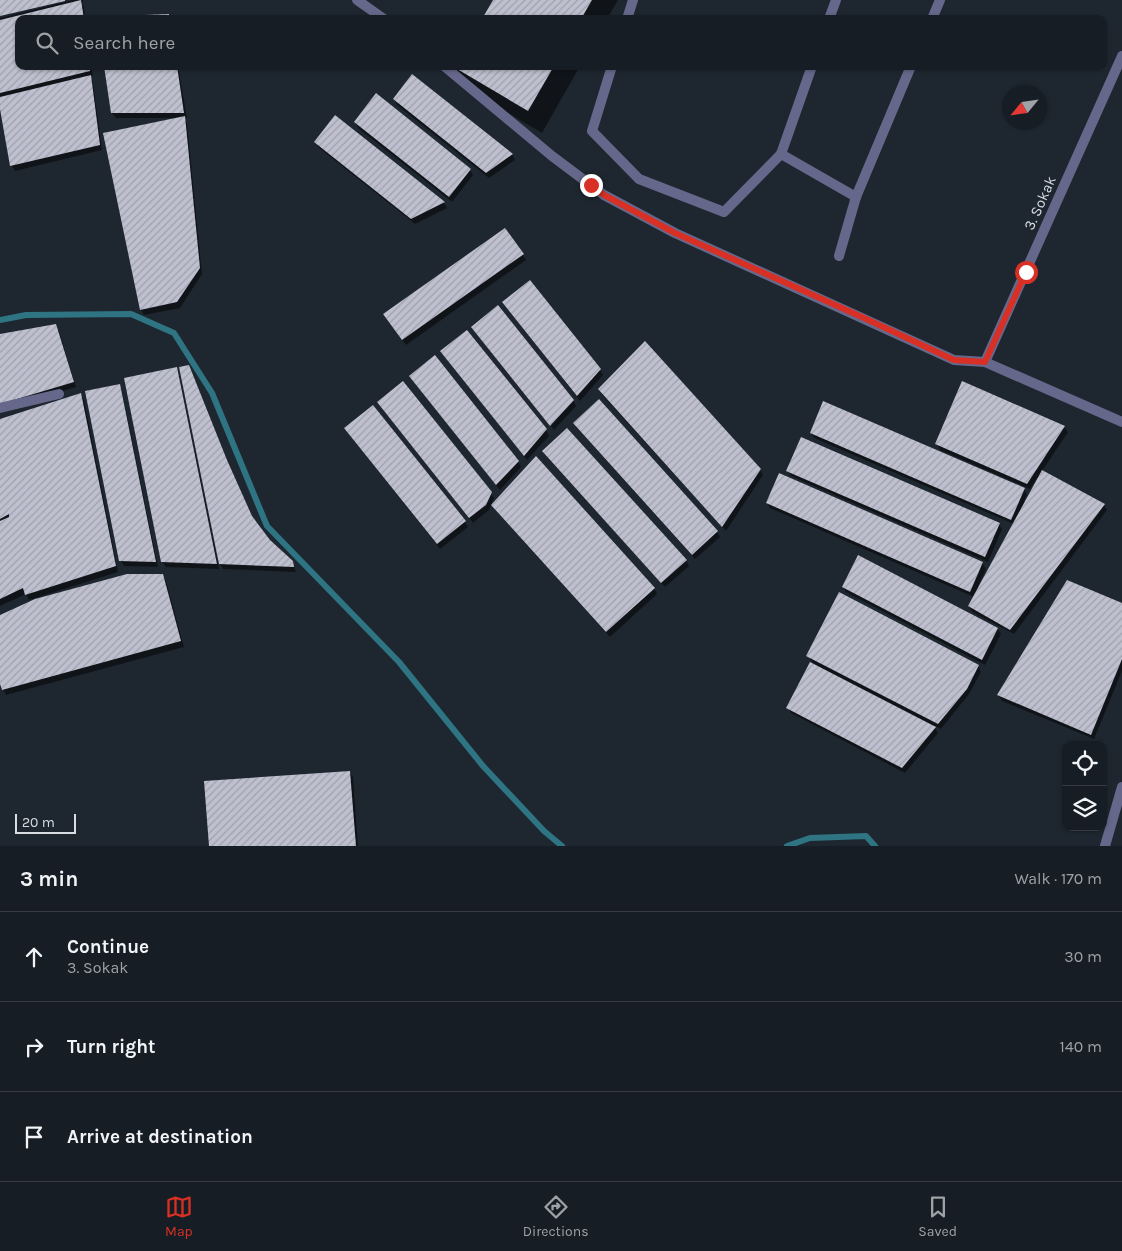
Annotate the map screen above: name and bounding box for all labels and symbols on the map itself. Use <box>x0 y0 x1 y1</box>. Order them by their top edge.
north arrow <box>1002 85 1047 130</box>
street label: 3. Sokak <box>1020 173 1060 233</box>
route end <box>580 174 603 197</box>
route start <box>1015 261 1038 284</box>
scale bar <box>15 811 76 834</box>

